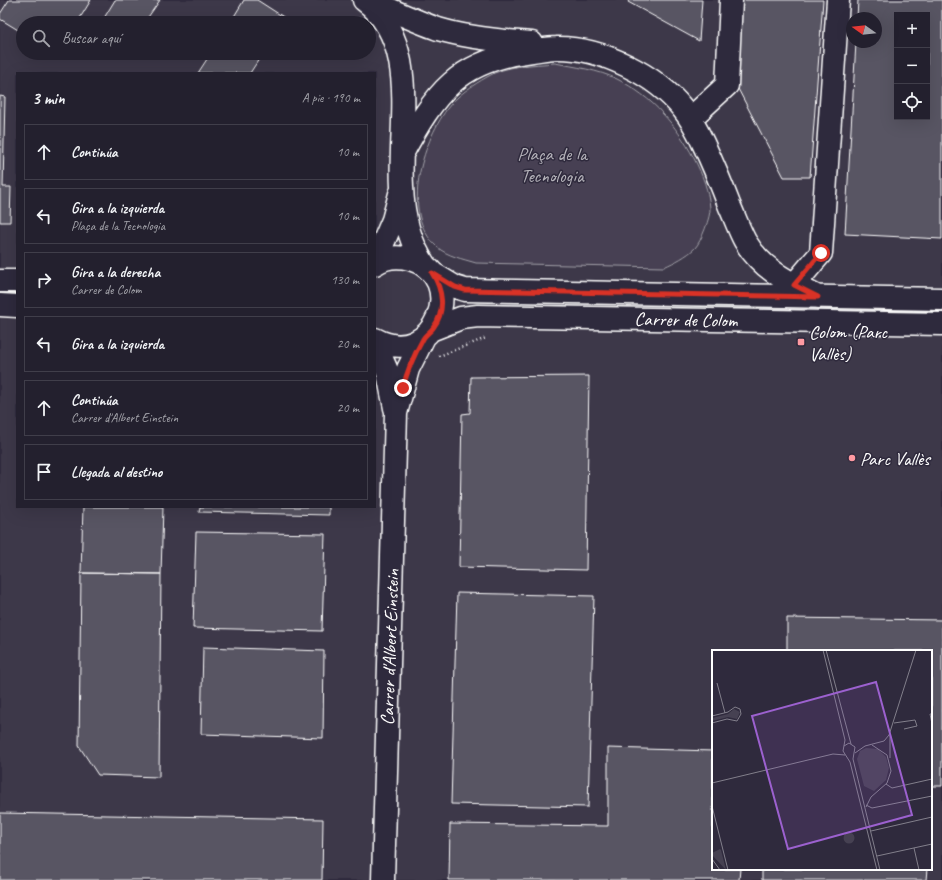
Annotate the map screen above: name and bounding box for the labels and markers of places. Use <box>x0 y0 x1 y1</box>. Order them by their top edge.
place label: Colom (Parc Vallès) <box>809 320 888 366</box>
marker: Colom (Parc Vallès) <box>796 337 806 347</box>
place label: Parc Vallès <box>860 447 932 471</box>
marker: Parc Vallès <box>847 453 857 463</box>

